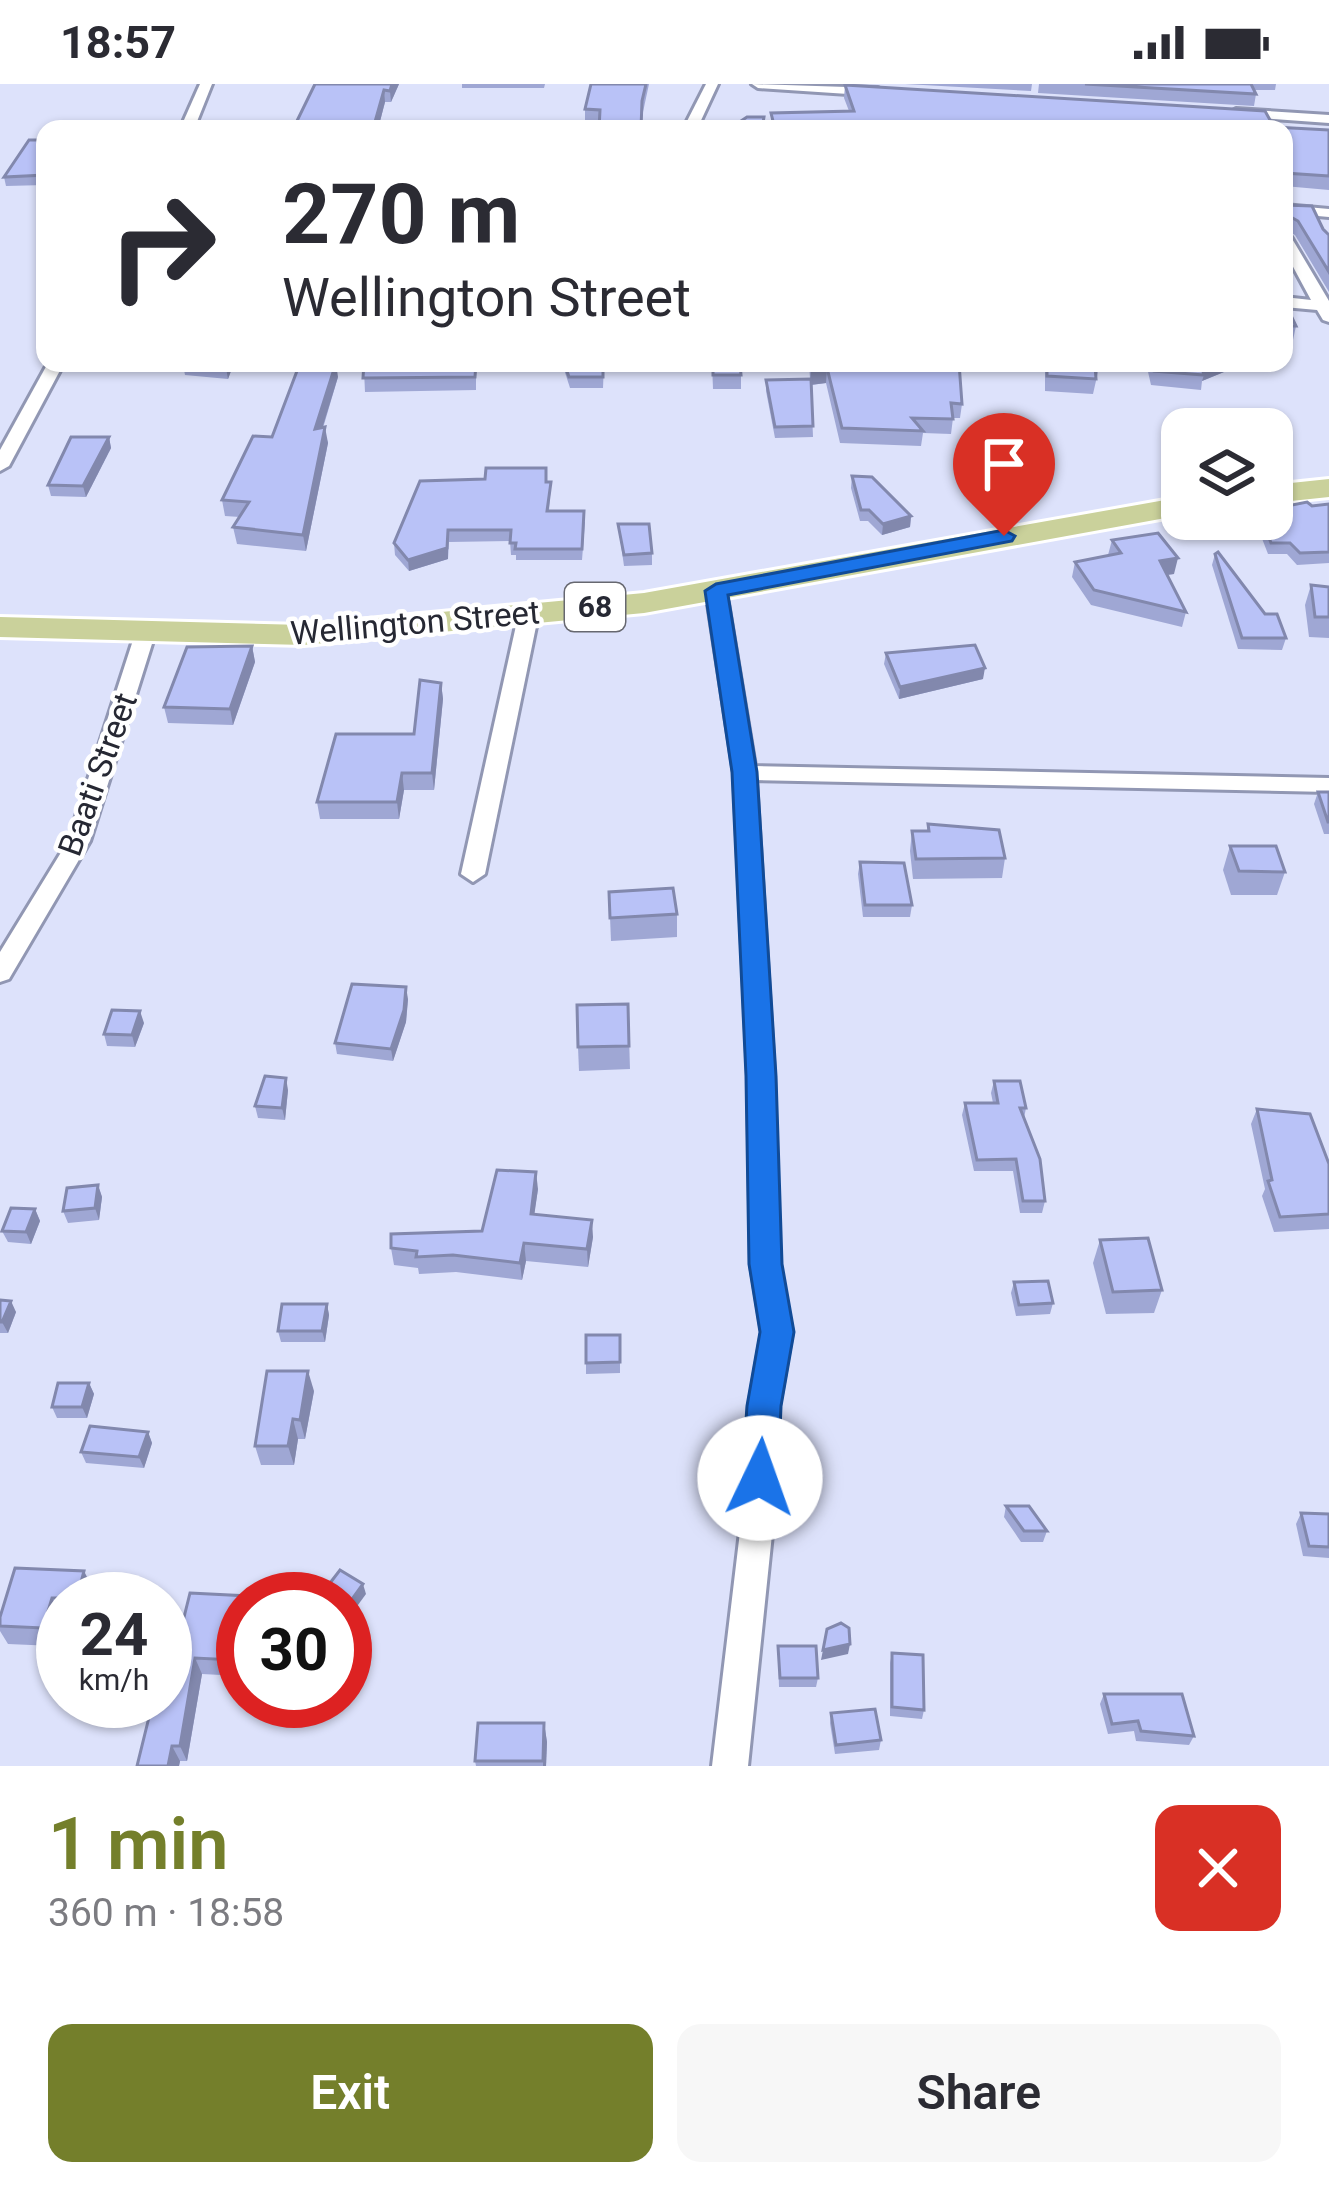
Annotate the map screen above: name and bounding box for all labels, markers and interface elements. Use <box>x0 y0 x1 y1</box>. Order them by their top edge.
text: 18:57 <box>60 16 176 69</box>
text: 270 m <box>282 165 520 264</box>
icon: right <box>84 168 240 324</box>
text: Wellington Street <box>282 266 691 329</box>
map controls <box>1161 408 1293 540</box>
button: layers <box>1161 408 1293 540</box>
pin <box>953 413 1055 536</box>
icon: arrive <box>971 431 1037 497</box>
road number: 68 <box>565 583 625 631</box>
street label: Wellington Street <box>289 592 541 653</box>
street label: Baati Street <box>50 687 145 861</box>
position arrow <box>697 1415 823 1541</box>
speed limit sign: 30 <box>216 1572 372 1728</box>
text: 24 <box>80 1599 148 1670</box>
text: km/h <box>79 1662 149 1697</box>
text: 1 min <box>48 1802 229 1887</box>
button: close <box>1155 1805 1281 1931</box>
text: 360 m · 18:58 <box>48 1890 284 1936</box>
button: Exit <box>48 2024 653 2162</box>
button: Share <box>677 2024 1281 2162</box>

